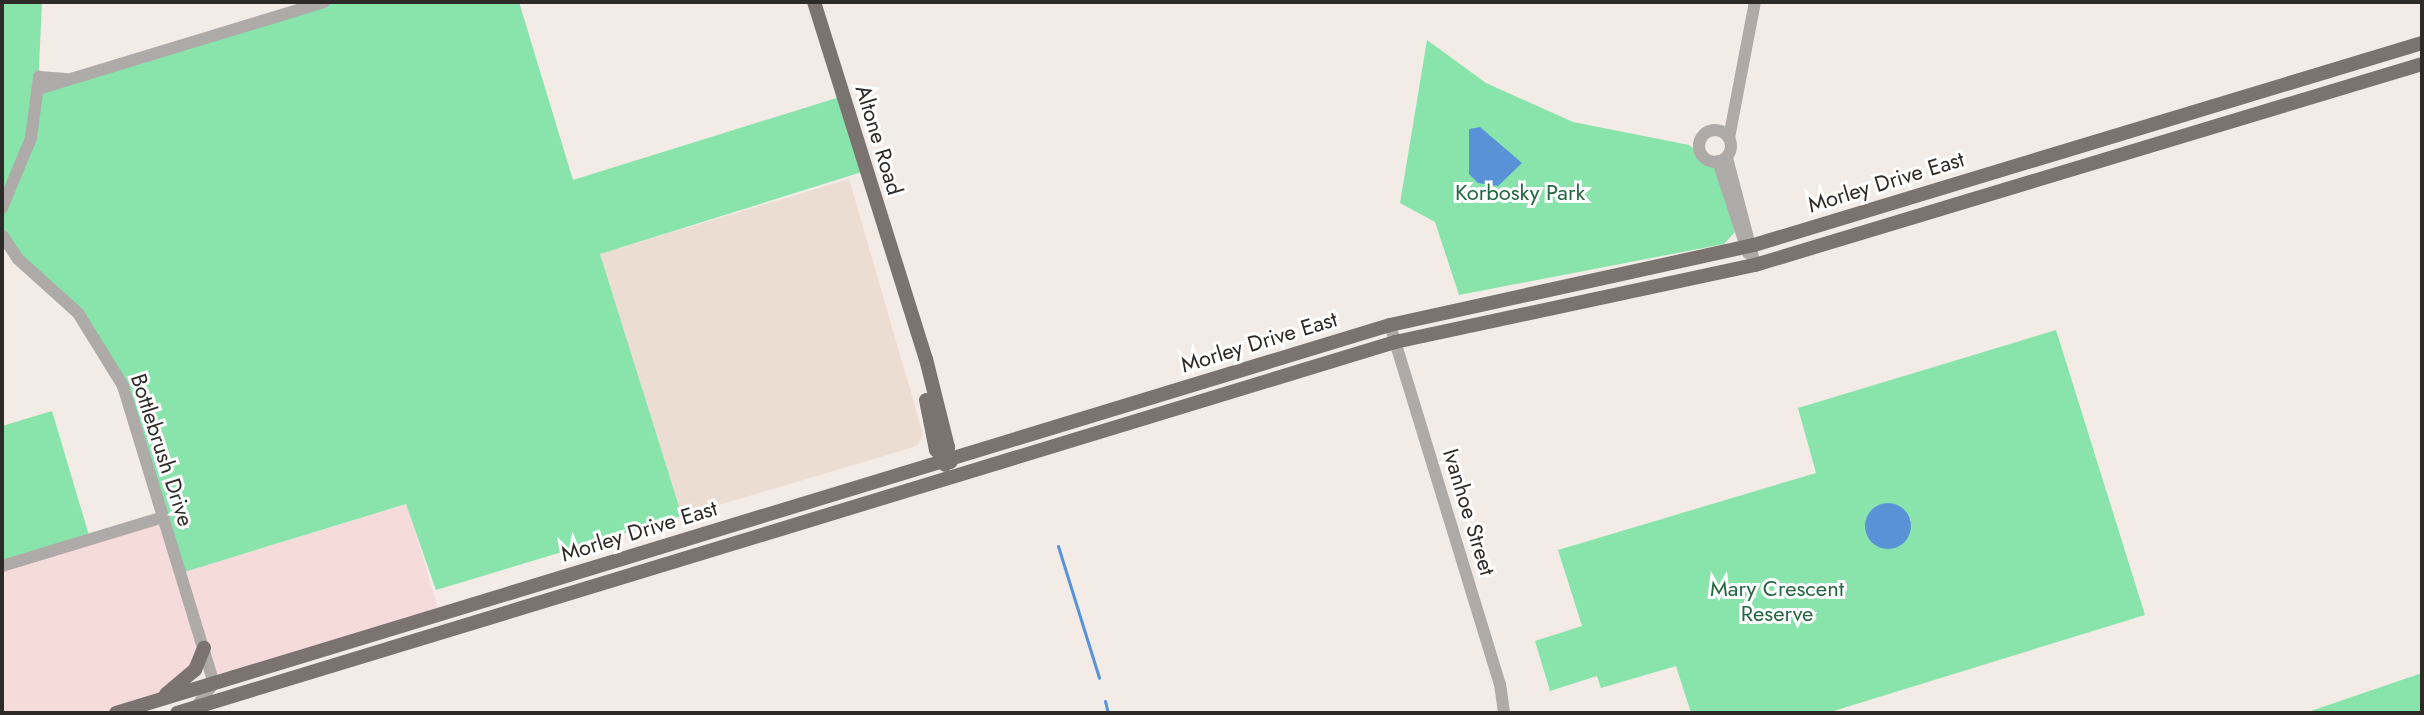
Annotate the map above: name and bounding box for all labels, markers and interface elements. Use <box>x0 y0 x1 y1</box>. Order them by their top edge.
street label: Altone Road <box>850 82 908 198</box>
street label: Morley Drive East <box>1805 146 1967 218</box>
park label: Korbosky Park <box>1455 180 1585 206</box>
street label: Morley Drive East <box>1178 306 1340 378</box>
street label: Bottlebrush Drive <box>125 370 199 530</box>
street label: Ivanhoe Street <box>1437 445 1501 579</box>
street label: Morley Drive East <box>558 495 720 567</box>
park label: Mary Crescent Reserve <box>1710 575 1844 626</box>

